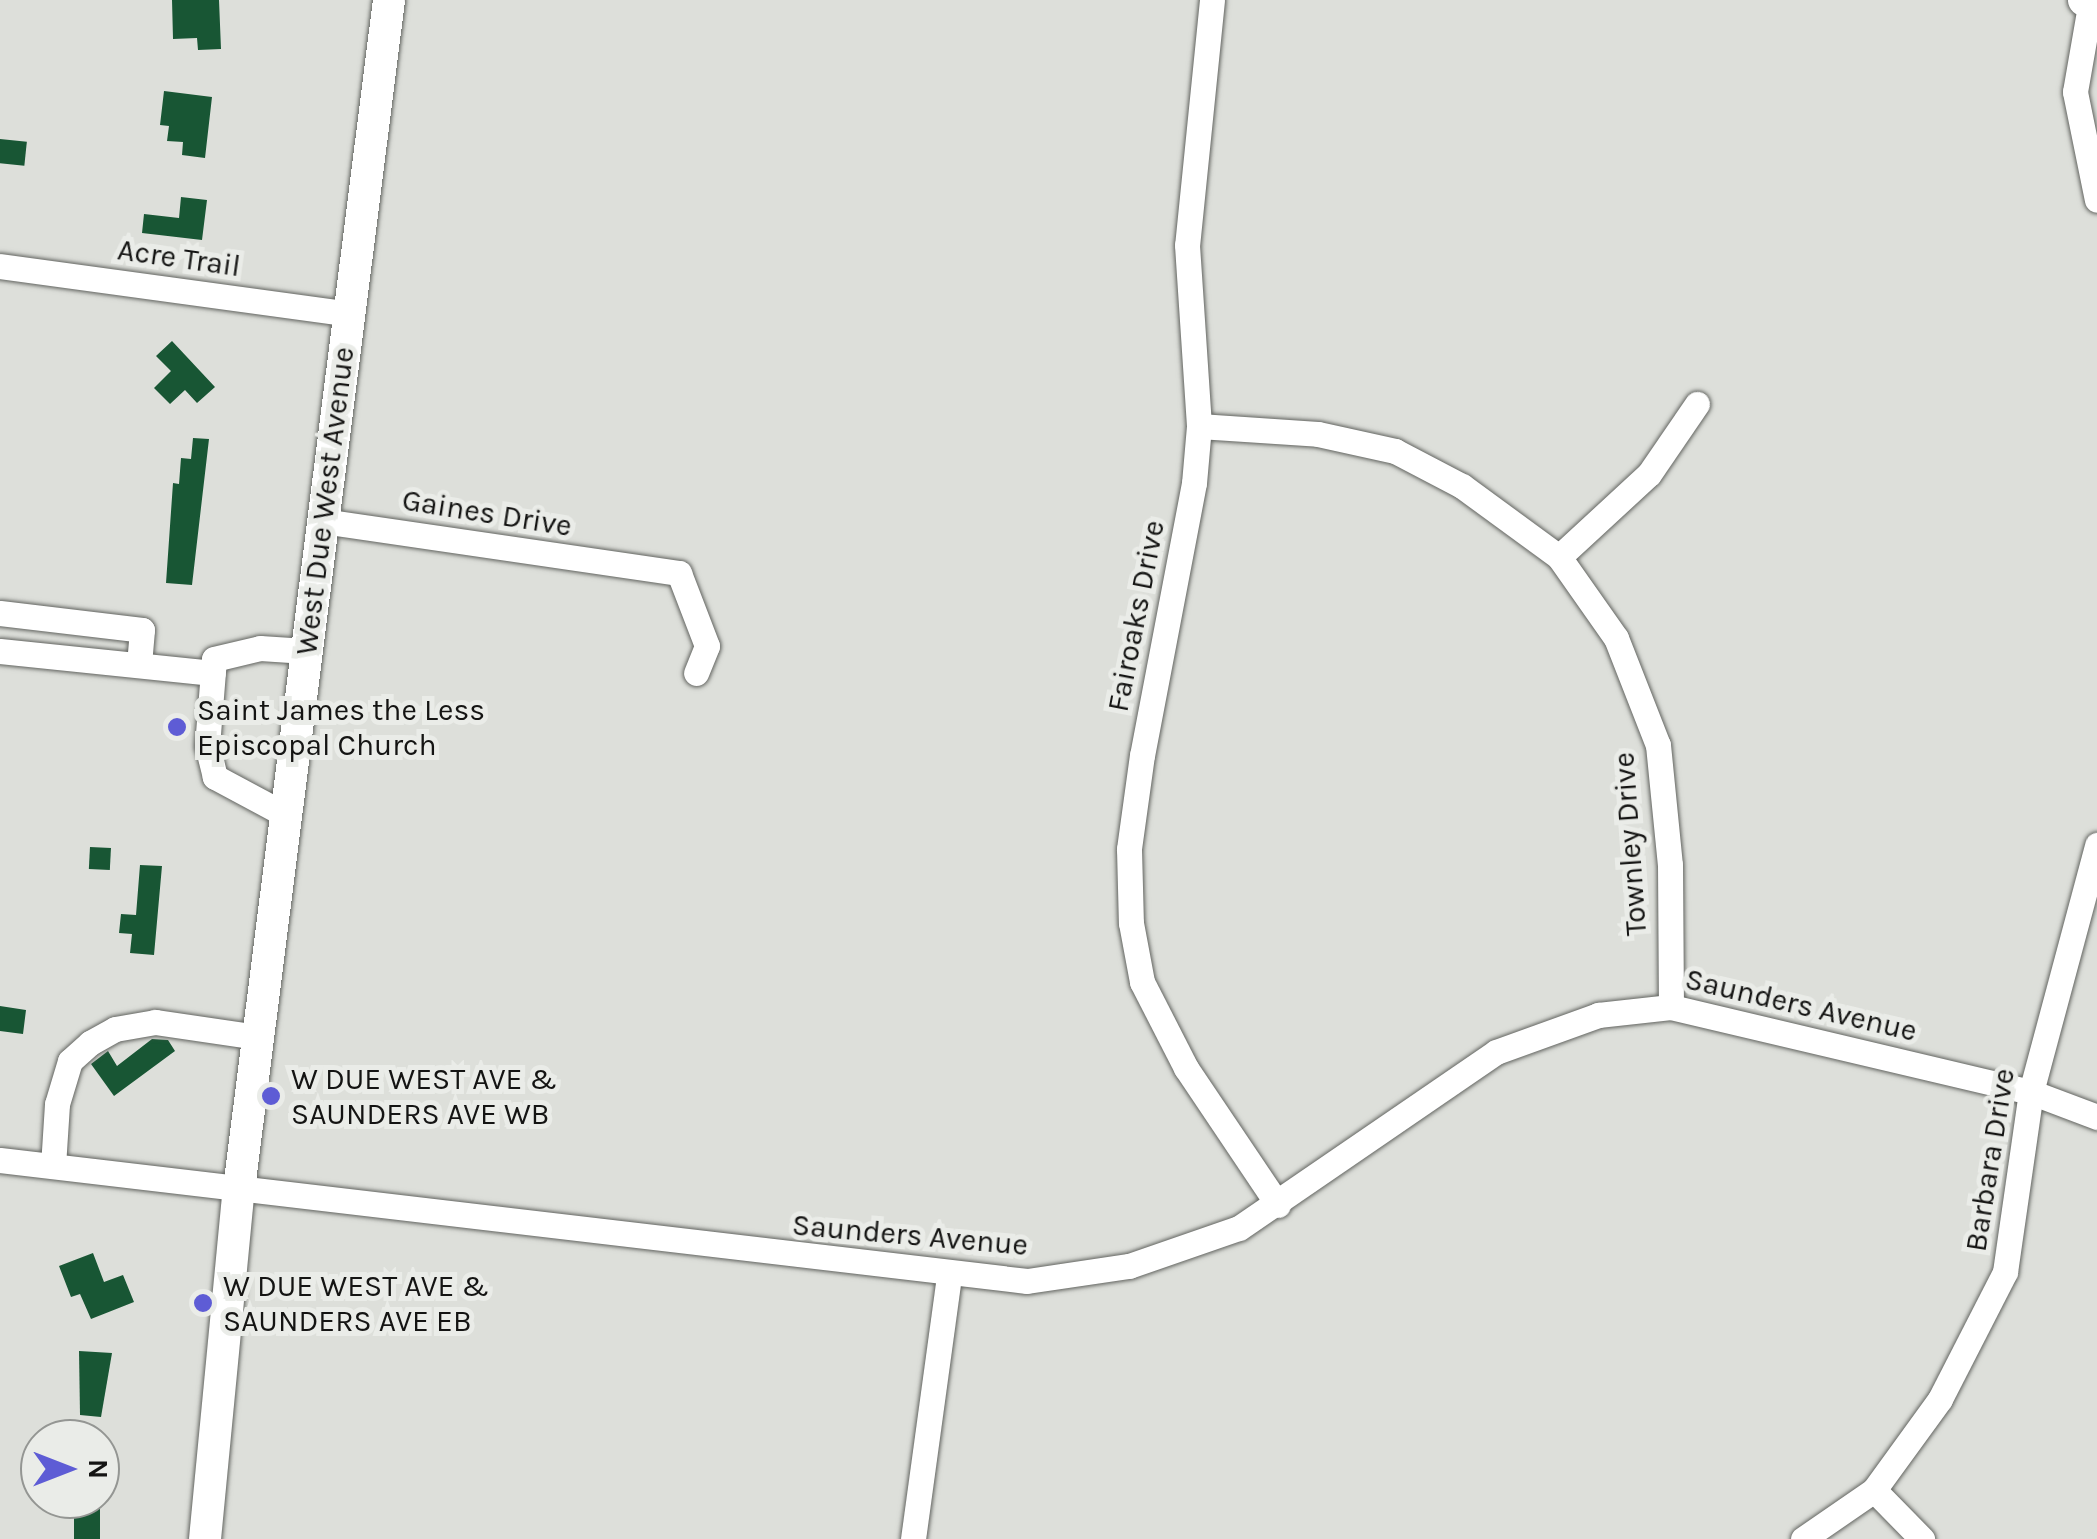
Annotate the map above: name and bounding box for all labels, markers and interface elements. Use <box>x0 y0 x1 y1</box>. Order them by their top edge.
street label: Acre Trail <box>115 232 243 284</box>
street label: West Due West Avenue <box>288 345 362 657</box>
street label: Gaines Drive <box>400 482 574 544</box>
street label: Fairoaks Drive <box>1100 517 1172 715</box>
place label: Saint James the Less Episcopal Church <box>197 692 485 762</box>
marker: Saint James the Less Episcopal Church <box>166 716 188 738</box>
street label: Townley Drive <box>1606 751 1654 937</box>
street label: Saunders Avenue <box>1682 961 1920 1049</box>
place label: W DUE WEST AVE & SAUNDERS AVE WB <box>291 1061 557 1132</box>
street label: Barbara Drive <box>1958 1066 2022 1254</box>
marker: W DUE WEST AVE & SAUNDERS AVE WB <box>260 1085 282 1107</box>
street label: Saunders Avenue <box>791 1207 1029 1263</box>
place label: W DUE WEST AVE & SAUNDERS AVE EB <box>223 1268 489 1338</box>
marker: W DUE WEST AVE & SAUNDERS AVE EB <box>192 1292 214 1314</box>
north arrow <box>20 1419 120 1519</box>
text: N <box>82 1459 115 1479</box>

